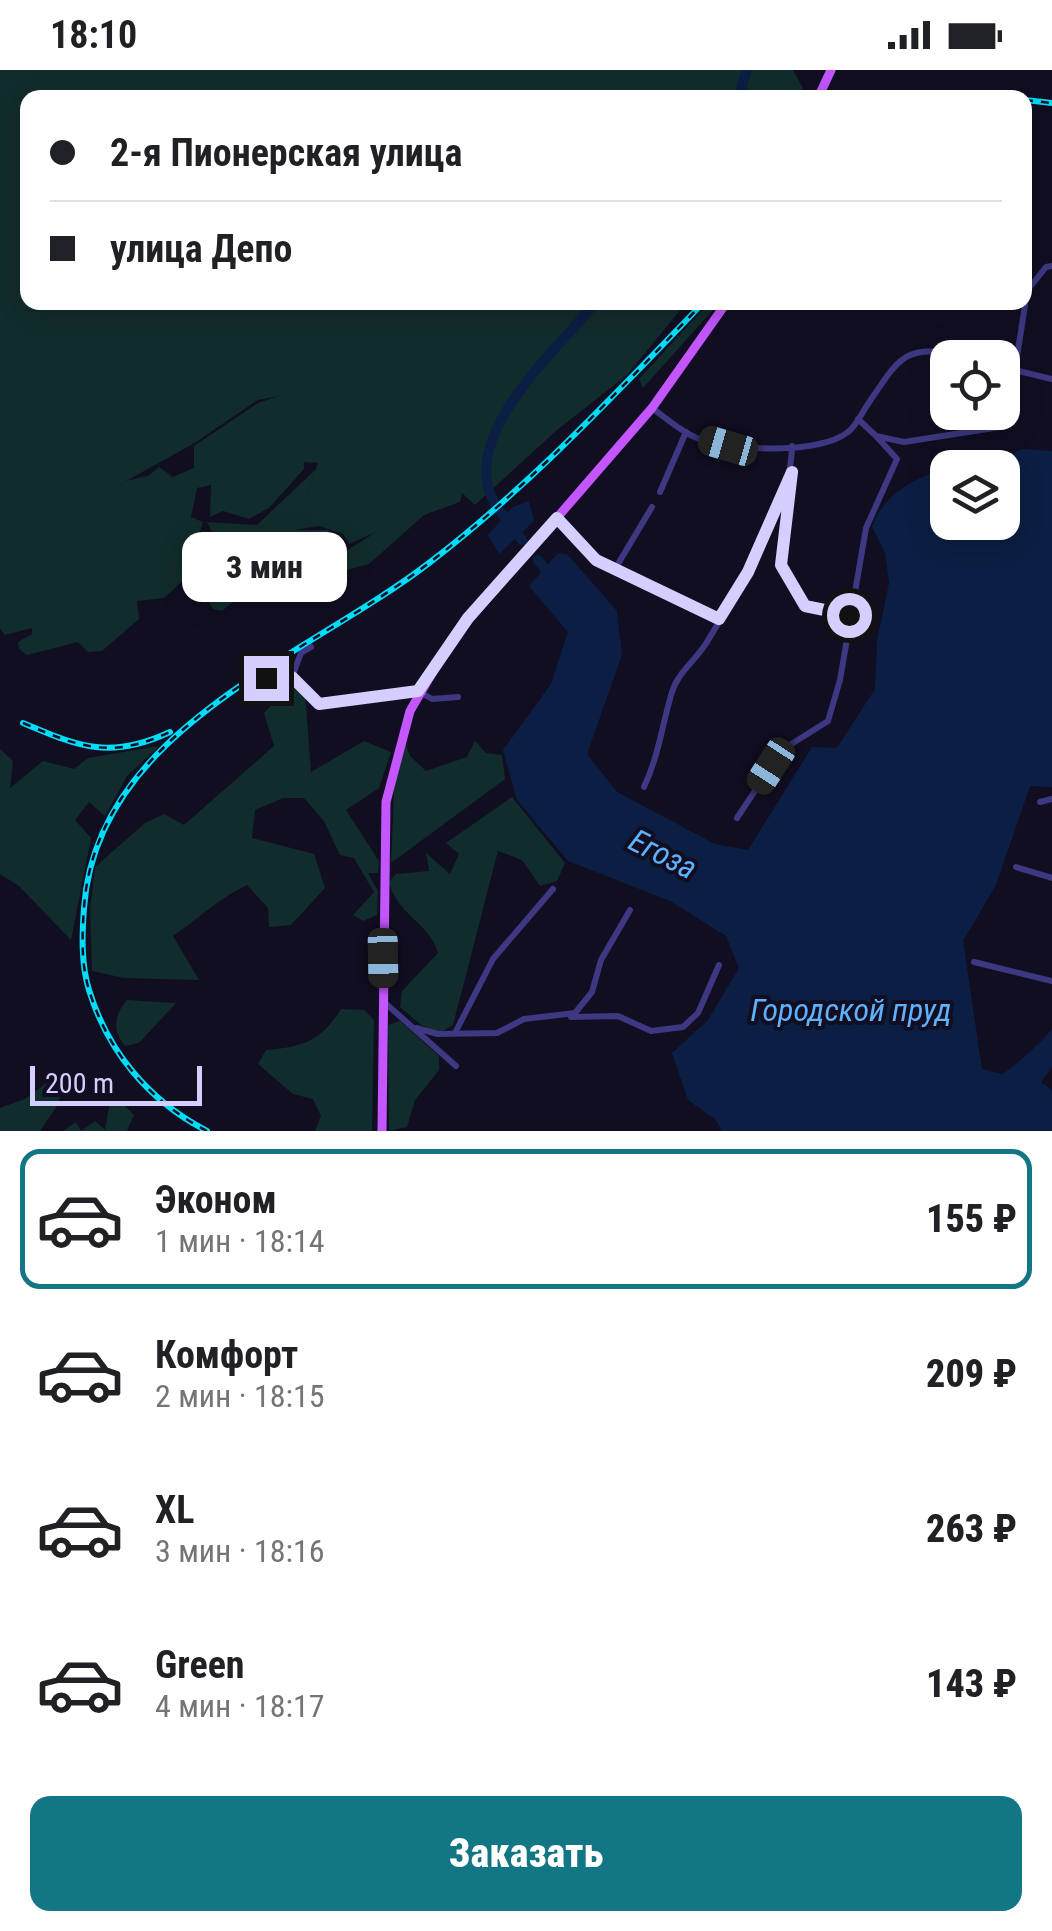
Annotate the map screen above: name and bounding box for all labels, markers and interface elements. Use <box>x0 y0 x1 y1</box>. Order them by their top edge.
text: 18:10 <box>50 13 137 57</box>
text: 2-я Пионерская улица <box>110 131 462 175</box>
text: улица Депо <box>110 227 292 271</box>
map controls <box>930 340 1020 540</box>
button: locate <box>930 340 1020 430</box>
car <box>695 423 761 469</box>
button: layers <box>930 450 1020 540</box>
callout: 3 мин <box>184 533 348 603</box>
text: 3 мин <box>226 548 303 586</box>
route start <box>827 593 872 638</box>
route end <box>244 656 289 701</box>
car <box>742 733 800 799</box>
water label: Егоза <box>623 821 703 887</box>
car <box>367 928 399 988</box>
water label: Городской пруд <box>750 991 952 1029</box>
scale bar <box>30 1061 202 1106</box>
text: 200 m <box>45 1067 114 1100</box>
icon: car <box>35 1174 125 1264</box>
text: Эконом <box>155 1178 277 1222</box>
text: 155 ₽ <box>926 1197 1017 1241</box>
text: 1 мин · 18:14 <box>155 1222 325 1260</box>
icon: car <box>35 1329 125 1419</box>
text: Комфорт <box>155 1333 298 1377</box>
text: 209 ₽ <box>926 1352 1017 1396</box>
text: 2 мин · 18:15 <box>155 1377 325 1415</box>
icon: car <box>35 1484 125 1574</box>
text: XL <box>155 1488 194 1532</box>
text: 263 ₽ <box>926 1507 1017 1551</box>
text: 3 мин · 18:16 <box>155 1532 325 1570</box>
icon: car <box>35 1639 125 1729</box>
text: Green <box>155 1643 245 1687</box>
text: 143 ₽ <box>926 1662 1017 1706</box>
text: 4 мин · 18:17 <box>155 1687 325 1725</box>
button: Заказать <box>30 1796 1022 1911</box>

